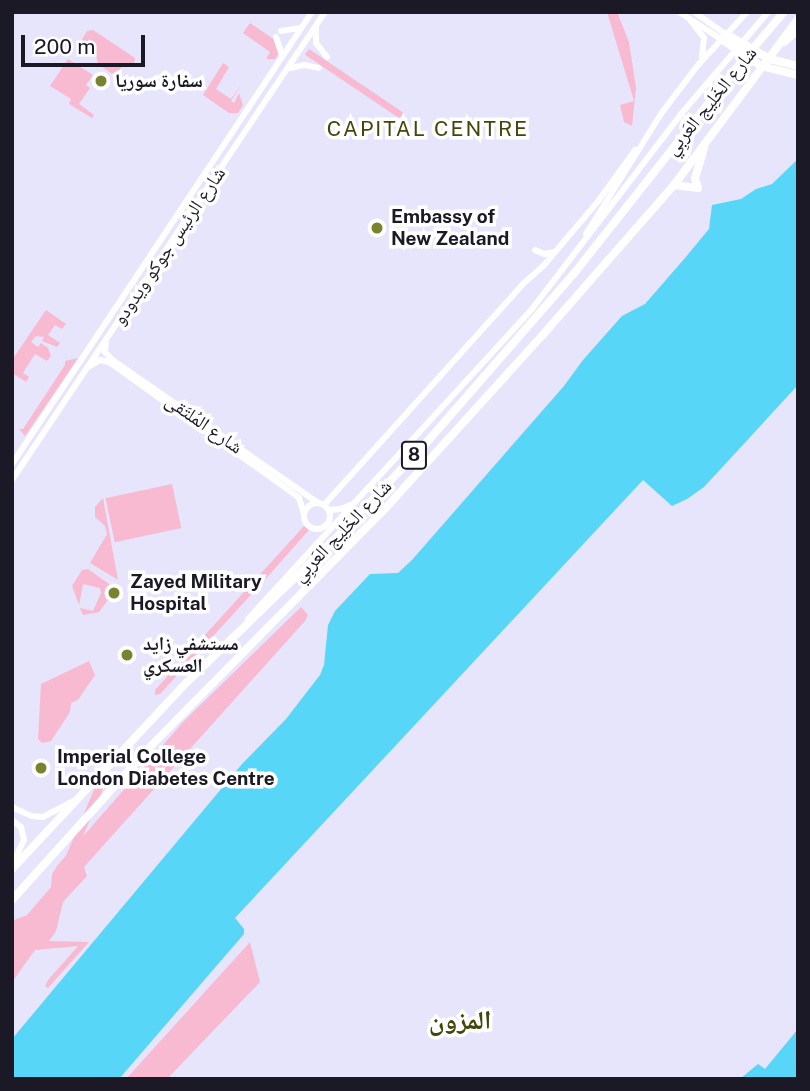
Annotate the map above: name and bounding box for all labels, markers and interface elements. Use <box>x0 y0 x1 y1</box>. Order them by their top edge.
scale bar <box>24 21 149 65</box>
text: 200 m <box>34 34 95 59</box>
street label: شارع الخَلِيج العَربِي <box>660 42 762 160</box>
place label: سفارة سوريا <box>115 70 203 92</box>
marker: سفارة سوريا <box>93 73 109 89</box>
district label: CAPITAL CENTRE <box>329 116 527 142</box>
street label: شارع الرئيس جوكو ويدودو <box>108 163 230 329</box>
place label: Embassy of New Zealand <box>391 206 509 250</box>
marker: Embassy of New Zealand <box>369 220 385 236</box>
street label: شارع المُلتَقى <box>161 389 247 459</box>
road number: 8 <box>400 440 428 470</box>
street label: شارع الخَلِيج العَربِي <box>288 475 396 587</box>
place label: Zayed Military Hospital <box>130 571 262 615</box>
marker: Zayed Military Hospital <box>104 583 124 603</box>
place label: مستشفي زايد العسكري <box>143 633 239 677</box>
marker: مستشفي زايد العسكري <box>117 645 137 665</box>
place label: Imperial College London Diabetes Centre <box>57 746 275 790</box>
marker: Imperial College London Diabetes Centre <box>31 758 51 778</box>
district label: المزون <box>429 1004 491 1036</box>

